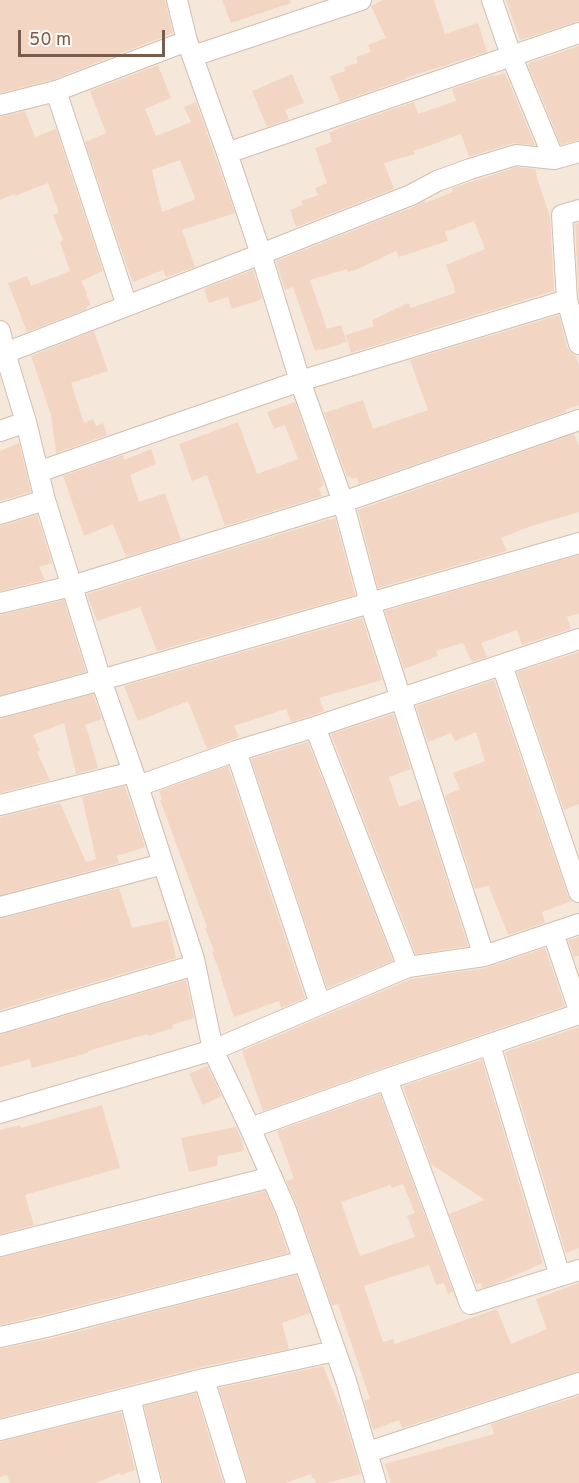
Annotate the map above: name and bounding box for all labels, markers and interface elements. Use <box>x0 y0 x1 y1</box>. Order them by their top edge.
scale bar <box>21 18 168 56</box>
text: 50 m <box>29 29 71 52</box>

